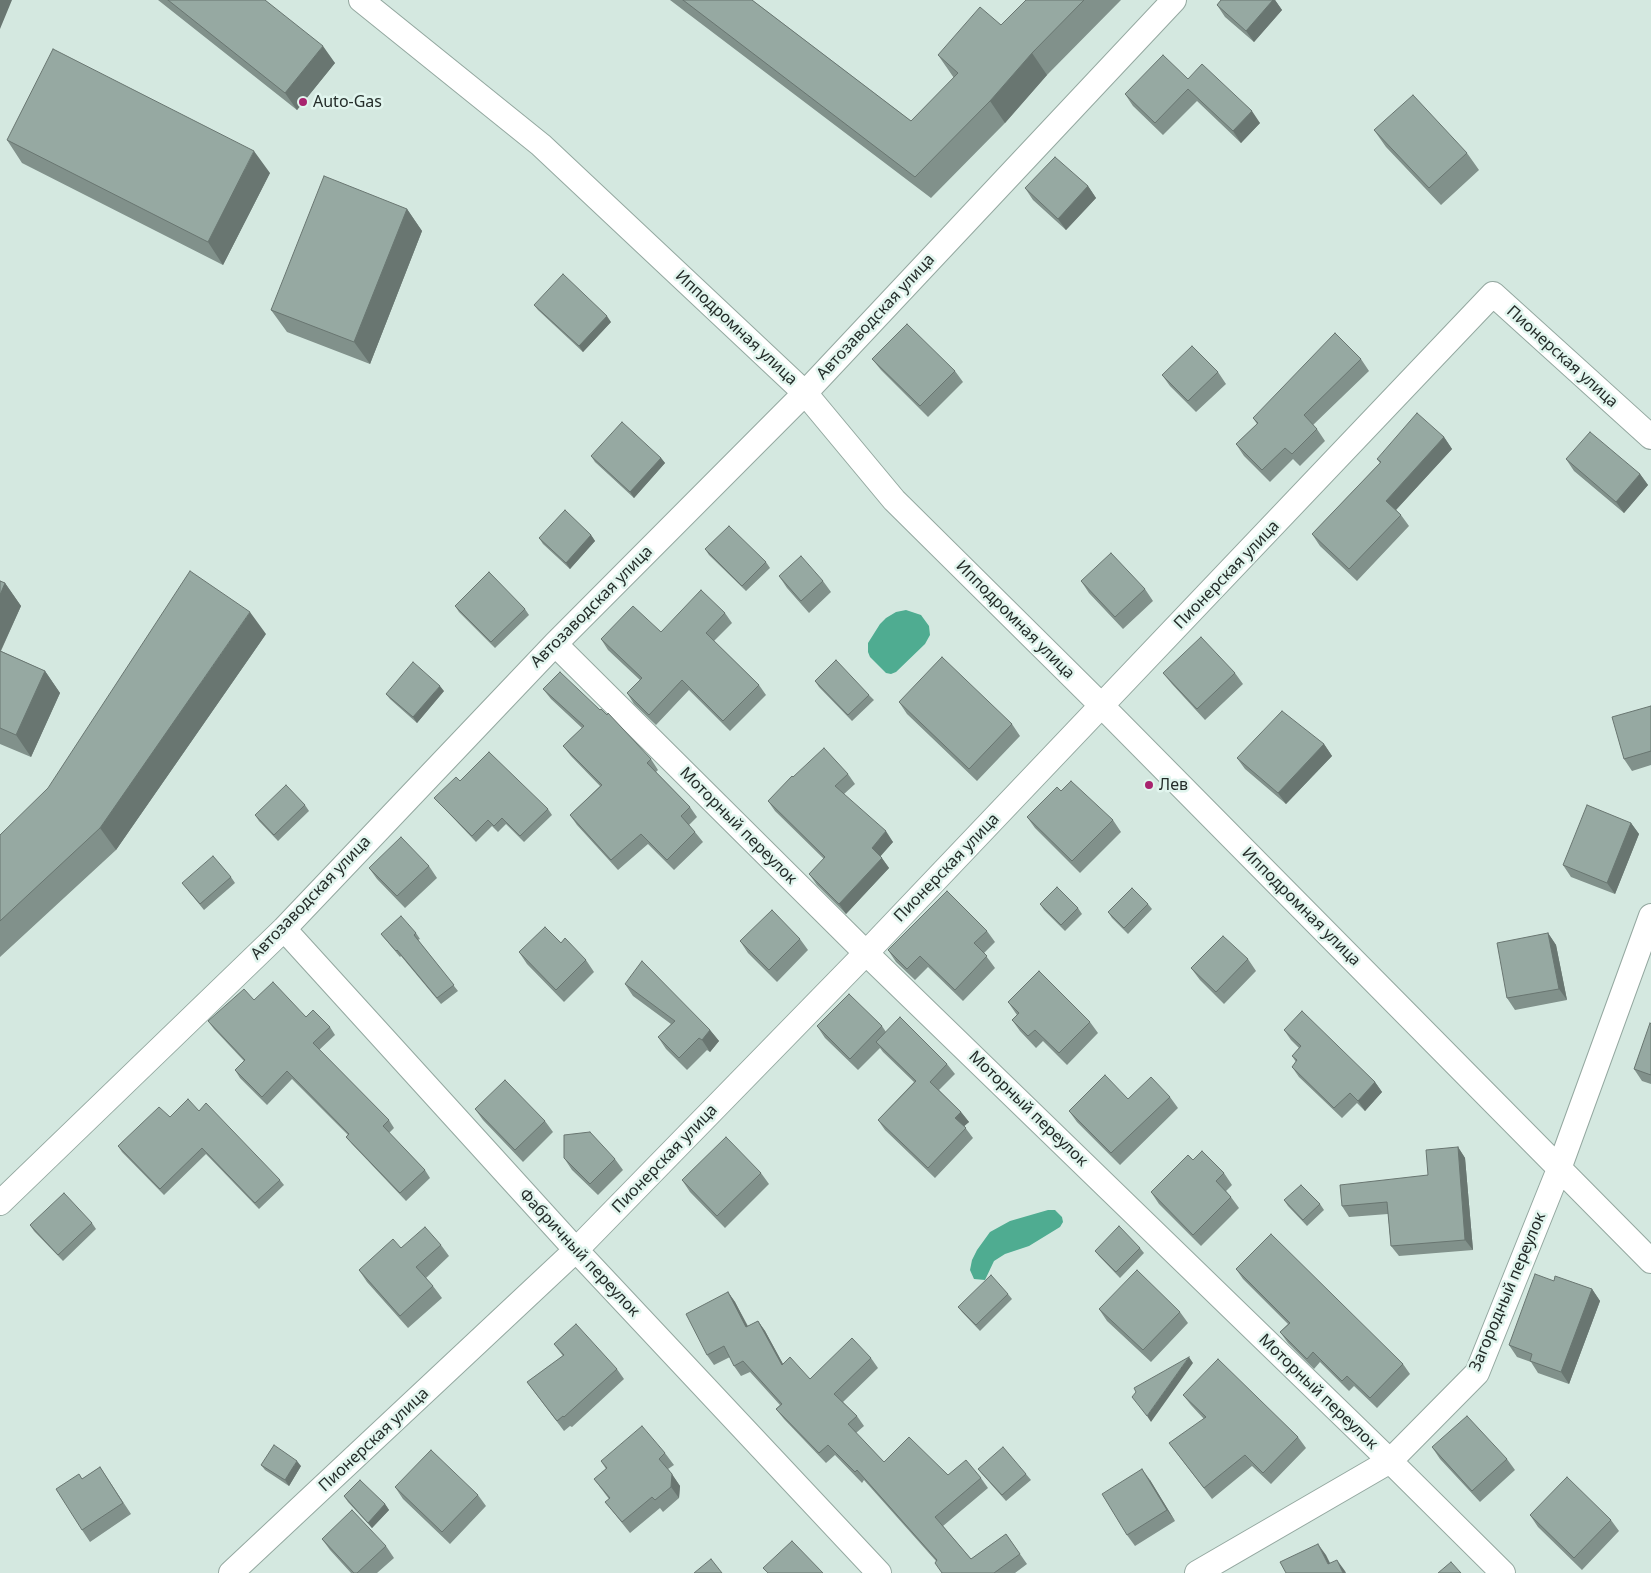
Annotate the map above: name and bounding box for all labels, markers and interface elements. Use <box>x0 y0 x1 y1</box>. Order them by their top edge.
place label: Auto-Gas <box>313 92 382 112</box>
marker: Auto-Gas <box>297 96 309 108</box>
street label: Автозаводская улица <box>813 250 939 384</box>
street label: Ипподромная улица <box>671 267 801 389</box>
street label: Пионерская улица <box>1502 302 1622 412</box>
street label: Пионерская улица <box>1170 517 1284 633</box>
street label: Автозаводская улица <box>527 542 657 672</box>
street label: Ипподромная улица <box>952 557 1078 683</box>
street label: Моторный переулок <box>675 763 801 889</box>
place label: Лев <box>1159 775 1188 795</box>
marker: Лев <box>1143 779 1155 791</box>
street label: Пионерская улица <box>890 810 1004 926</box>
street label: Автозаводская улица <box>247 832 375 964</box>
street label: Ипподромная улица <box>1238 844 1364 970</box>
street label: Моторный переулок <box>965 1047 1091 1171</box>
street label: Пионерская улица <box>608 1101 722 1217</box>
street label: Фабричный переулок <box>515 1185 643 1321</box>
street label: Загородный переулок <box>1466 1210 1550 1374</box>
street label: Моторный переулок <box>1255 1330 1381 1454</box>
street label: Пионерская улица <box>315 1384 433 1496</box>

